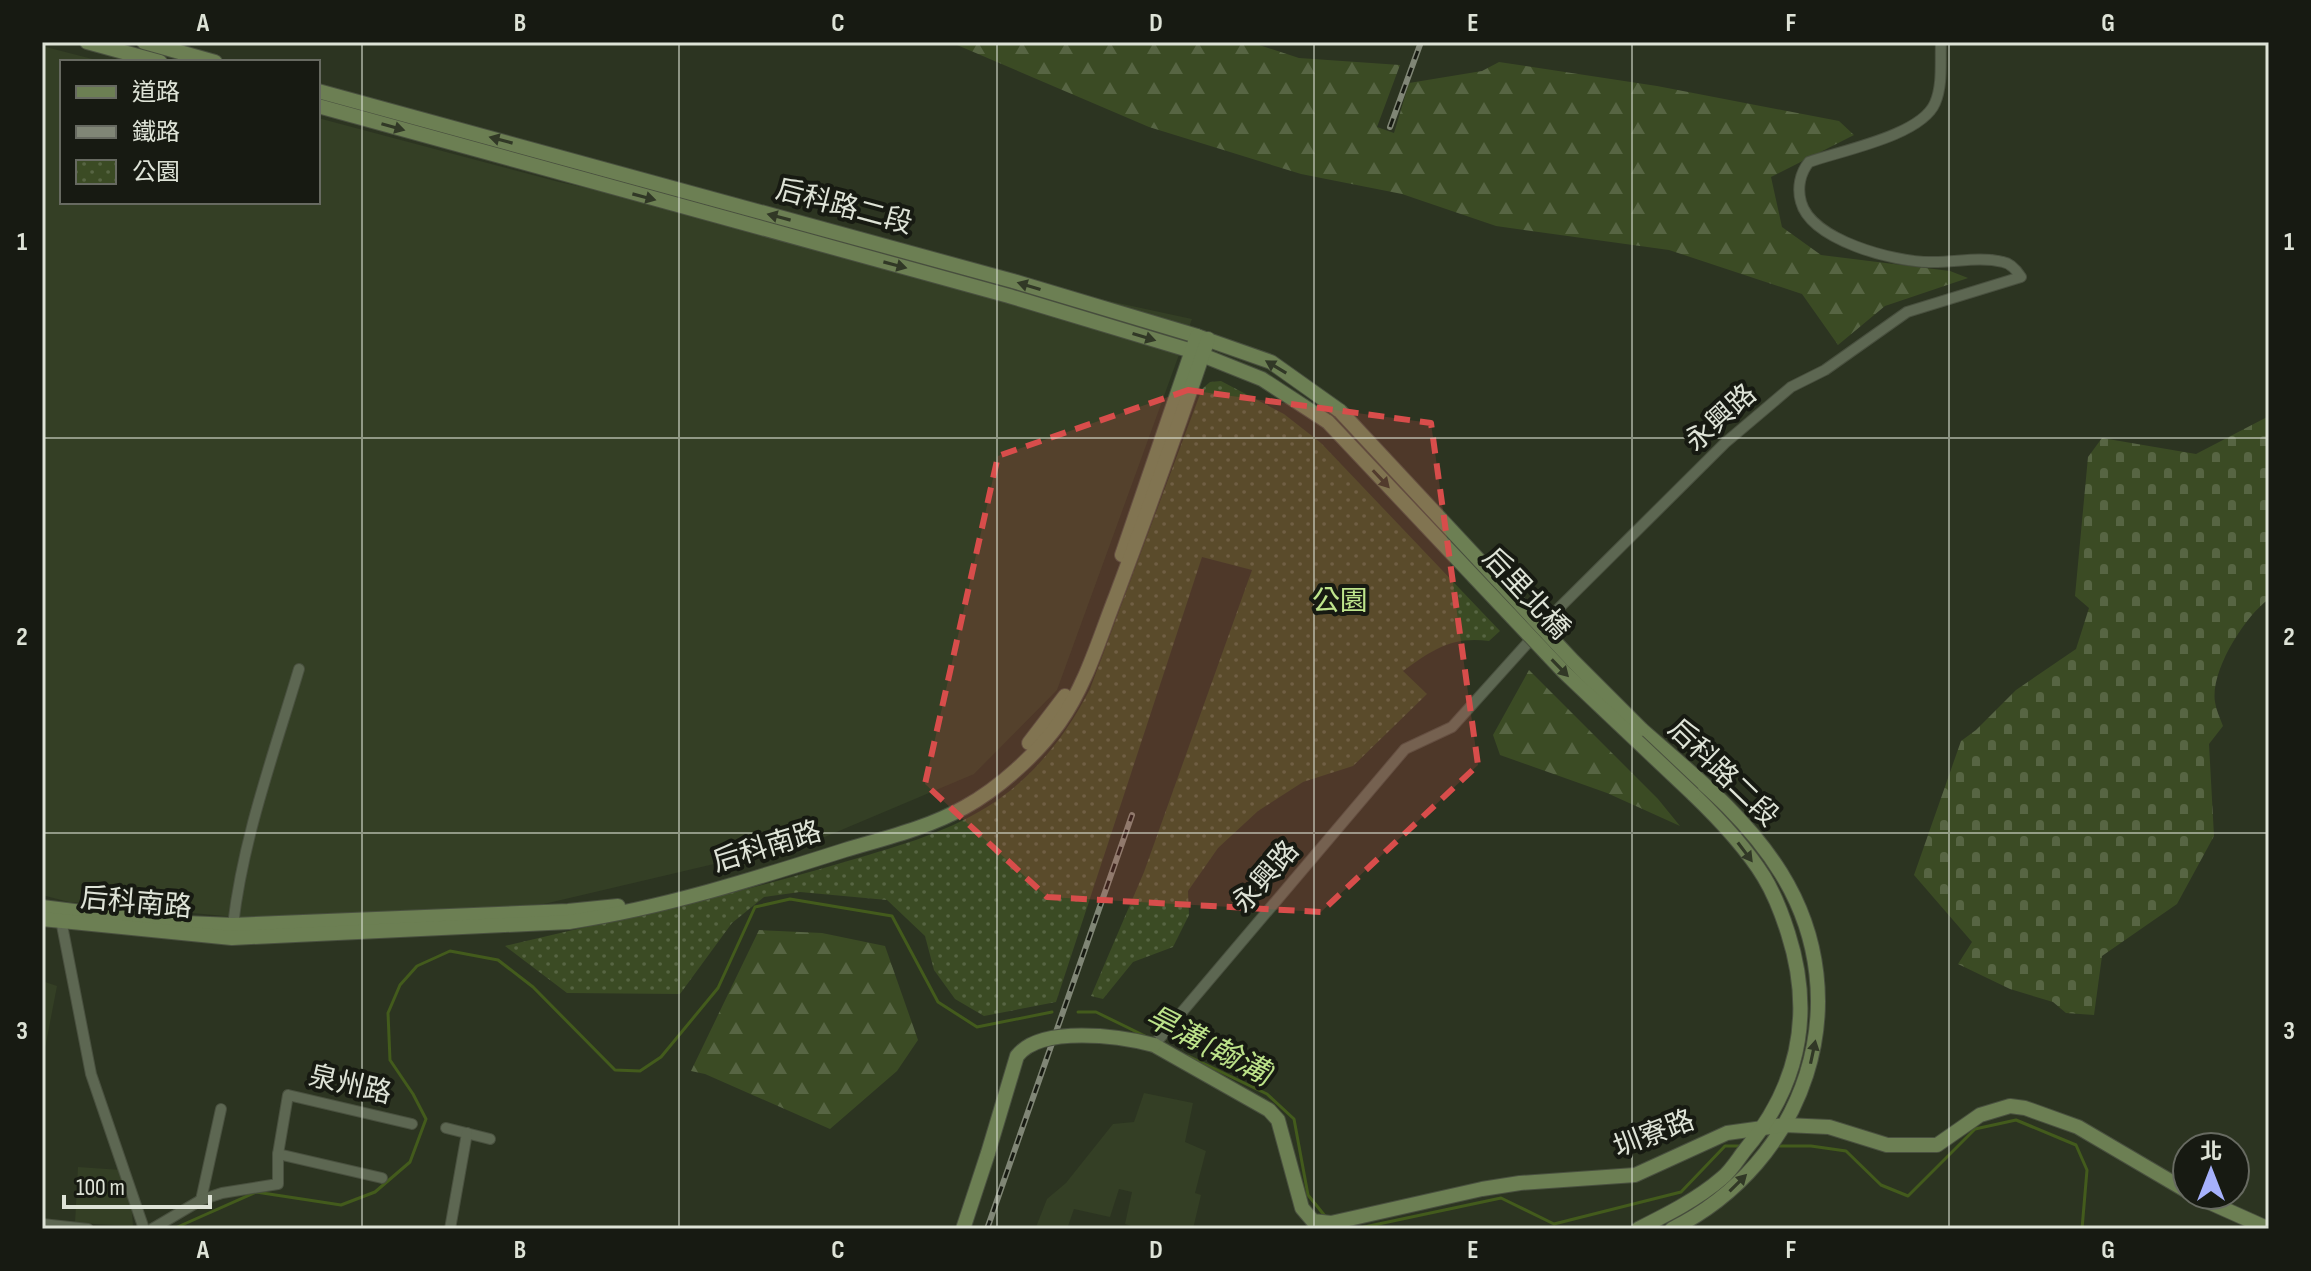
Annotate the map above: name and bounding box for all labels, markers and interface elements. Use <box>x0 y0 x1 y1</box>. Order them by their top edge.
text: A <box>196 8 210 39</box>
text: B <box>514 8 526 39</box>
text: C <box>831 8 845 39</box>
text: D <box>1149 8 1163 39</box>
text: E <box>1467 8 1479 39</box>
text: F <box>1786 8 1797 39</box>
text: G <box>2101 8 2115 39</box>
legend <box>60 60 320 204</box>
text: 道路 <box>132 78 180 107</box>
text: 鐵路 <box>132 118 180 147</box>
one-way arrow <box>381 122 406 134</box>
one-way arrow <box>488 134 513 146</box>
text: 公園 <box>132 158 180 187</box>
street label: 后科路二段 <box>772 173 916 241</box>
one-way arrow <box>631 191 656 203</box>
one-way arrow <box>766 210 791 222</box>
text: 1 <box>17 227 27 258</box>
text: 1 <box>2284 227 2294 258</box>
one-way arrow <box>883 259 907 272</box>
one-way arrow <box>1017 279 1041 292</box>
one-way arrow <box>1133 331 1157 344</box>
one-way arrow <box>1264 360 1287 375</box>
street label: 永興路 <box>1679 378 1763 458</box>
one-way arrow <box>1372 469 1390 488</box>
street label: 后里北橋 <box>1476 542 1576 646</box>
park label: 公園 <box>1312 585 1368 618</box>
text: 2 <box>16 622 28 653</box>
text: 2 <box>2283 622 2295 653</box>
one-way arrow <box>1550 658 1569 677</box>
street label: 后科路二段 <box>1661 712 1785 834</box>
street label: 后科南路 <box>709 815 825 879</box>
street label: 永興路 <box>1226 834 1306 920</box>
one-way arrow <box>1737 841 1753 862</box>
street label: 后科南路 <box>79 882 193 924</box>
water label: 旱溝 (翰溝) <box>1140 999 1279 1094</box>
text: 3 <box>16 1016 28 1047</box>
text: 3 <box>2283 1016 2295 1047</box>
one-way arrow <box>1807 1039 1820 1064</box>
street label: 泉州路 <box>305 1059 395 1111</box>
street label: 圳寮路 <box>1609 1104 1699 1164</box>
north arrow <box>2171 1131 2251 1211</box>
text: 北 <box>2200 1139 2222 1166</box>
scale bar <box>64 1159 210 1209</box>
text: 100 m <box>76 1173 125 1202</box>
one-way arrow <box>1728 1174 1747 1193</box>
text: A <box>196 1235 210 1266</box>
text: B <box>514 1235 526 1266</box>
text: C <box>831 1235 845 1266</box>
text: D <box>1149 1235 1163 1266</box>
text: E <box>1467 1235 1479 1266</box>
text: F <box>1786 1235 1797 1266</box>
text: G <box>2101 1235 2115 1266</box>

